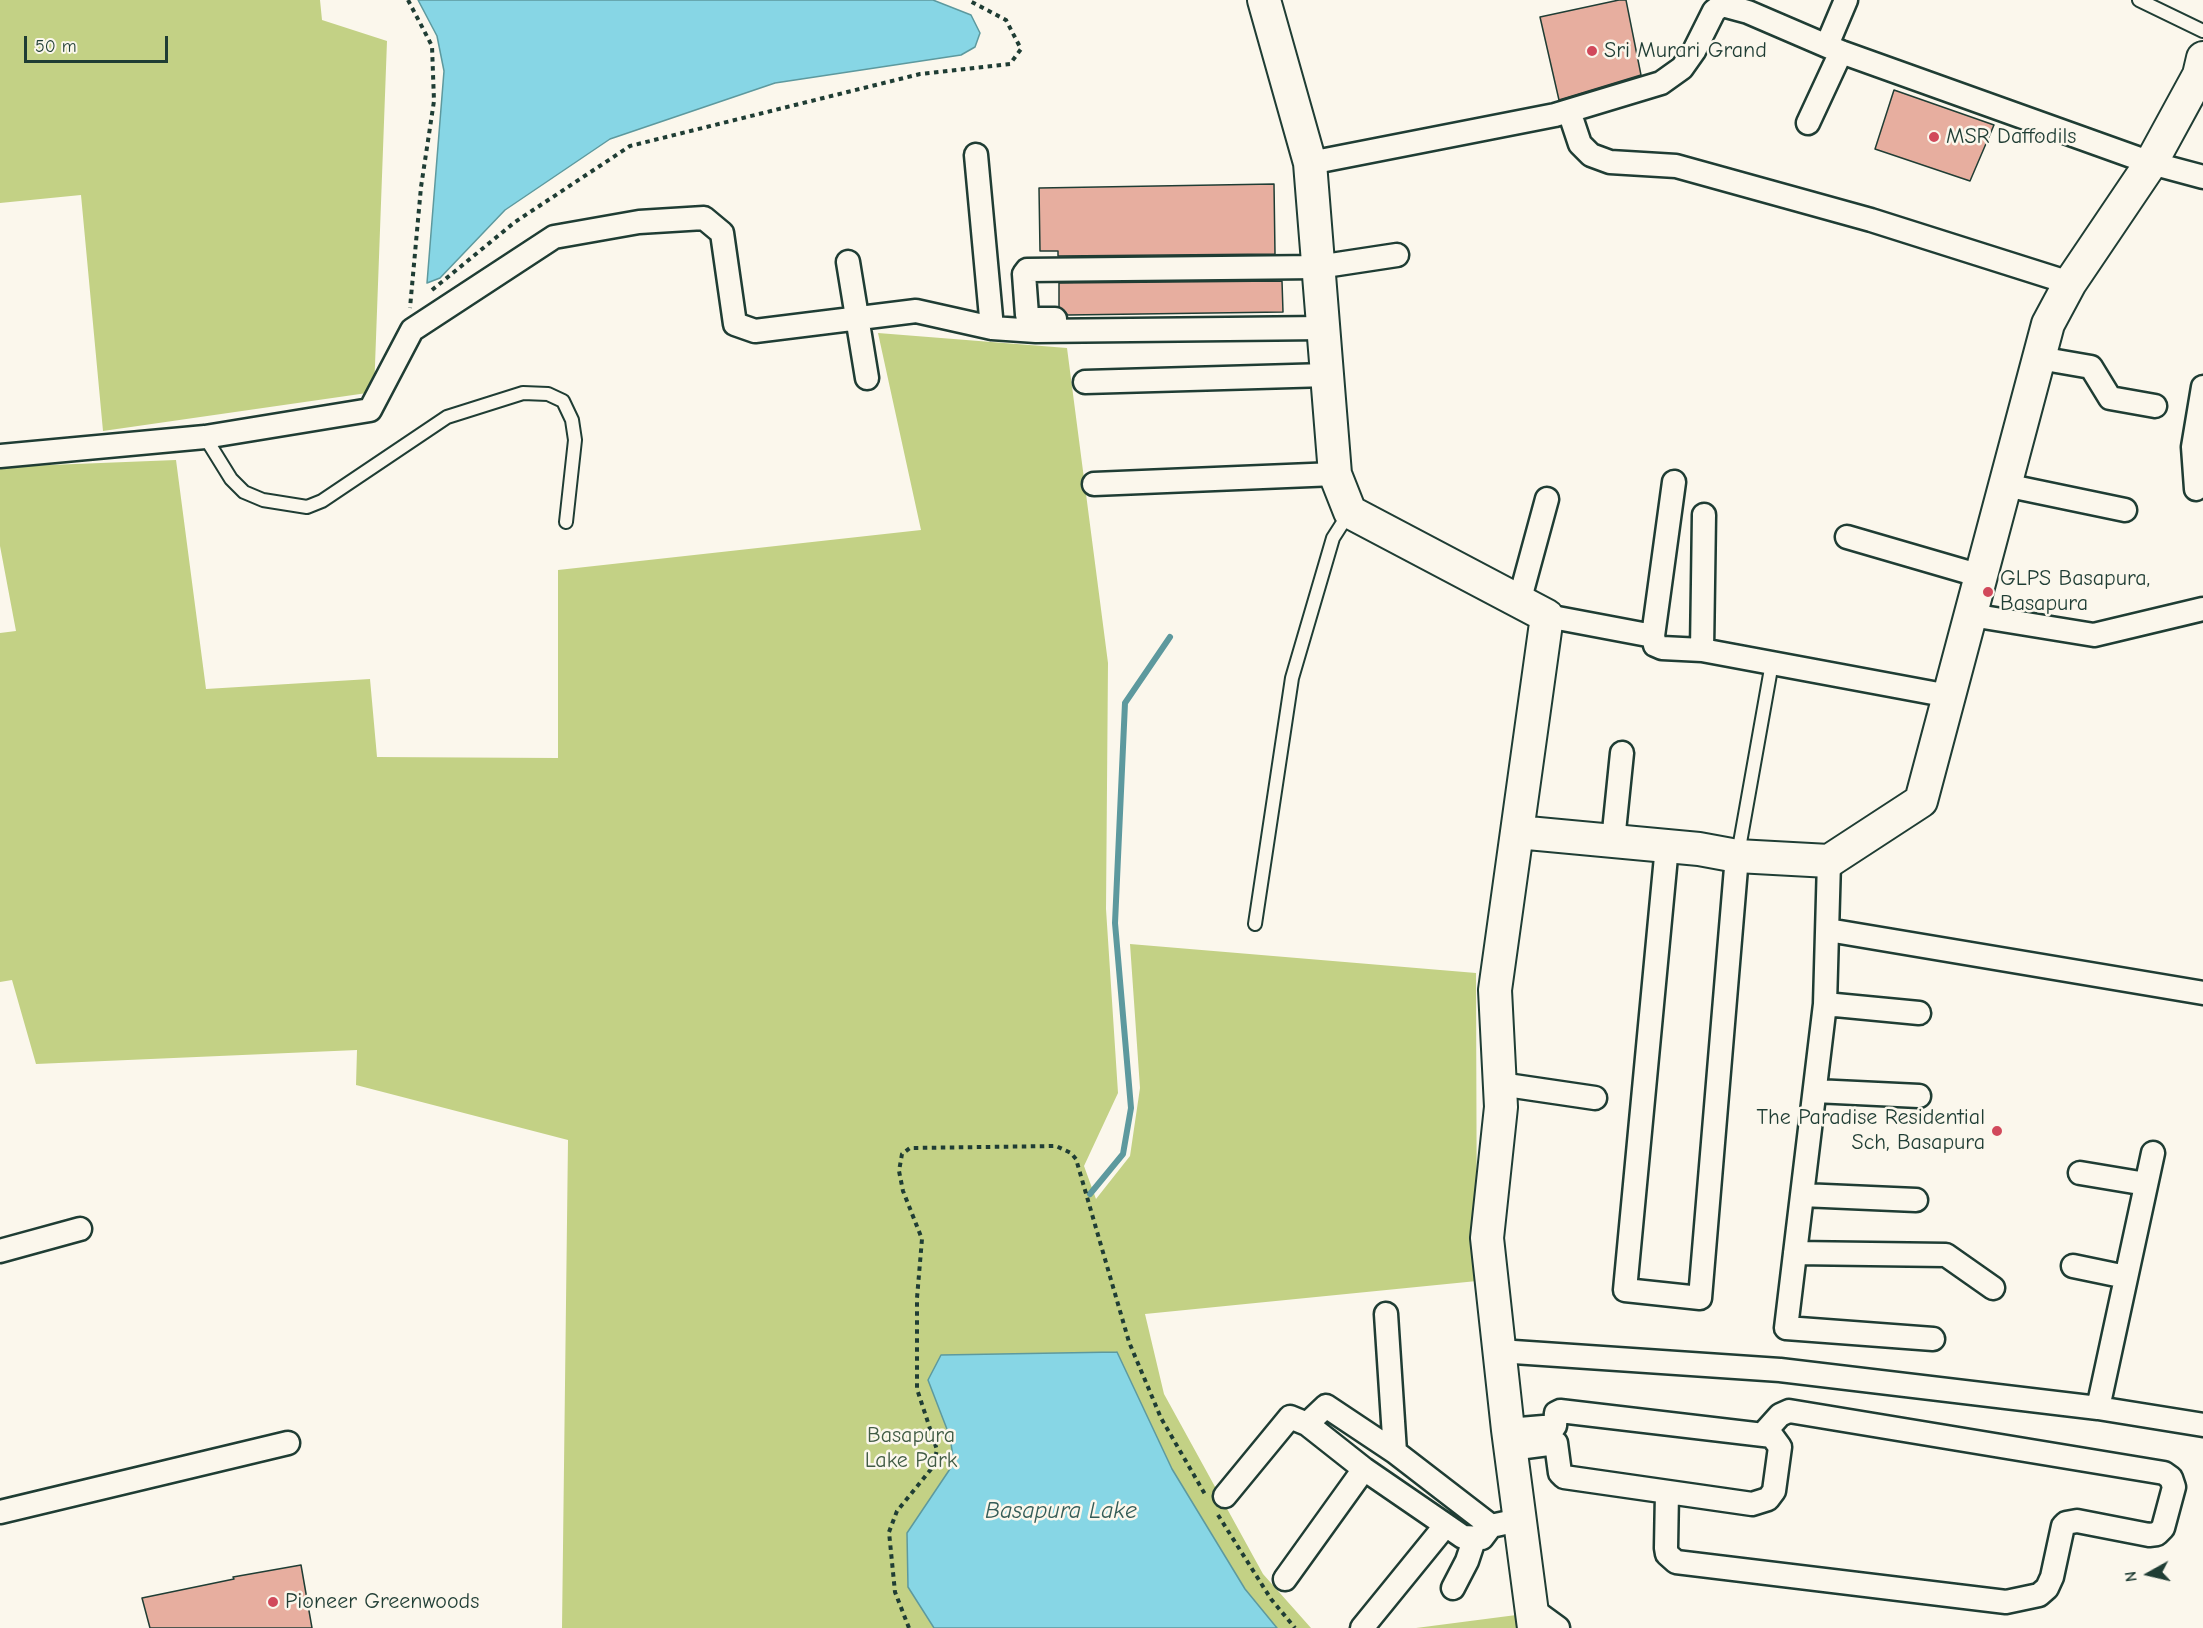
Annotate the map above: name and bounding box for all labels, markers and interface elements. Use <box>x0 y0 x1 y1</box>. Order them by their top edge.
scale bar <box>27 24 171 62</box>
text: 50 m <box>35 36 77 57</box>
place label: Sri Murari Grand <box>1604 38 1767 64</box>
marker: Sri Murari Grand <box>1585 44 1599 58</box>
place label: MSR Daffodils <box>1946 124 2076 150</box>
marker: MSR Daffodils <box>1927 130 1941 144</box>
place label: GLPS Basapura, Basapura <box>2000 566 2150 618</box>
marker: GLPS Basapura, Basapura <box>1981 585 1995 599</box>
place label: The Paradise Residential Sch, Basapura <box>1757 1105 1985 1156</box>
marker: The Paradise Residential Sch, Basapura <box>1990 1124 2004 1138</box>
park label: Basapura Lake Park <box>865 1423 957 1474</box>
water label: Basapura Lake <box>985 1497 1137 1525</box>
north arrow <box>2119 1544 2179 1604</box>
text: N <box>2122 1570 2141 1583</box>
place label: Pioneer Greenwoods <box>285 1589 479 1615</box>
marker: Pioneer Greenwoods <box>266 1595 280 1609</box>

